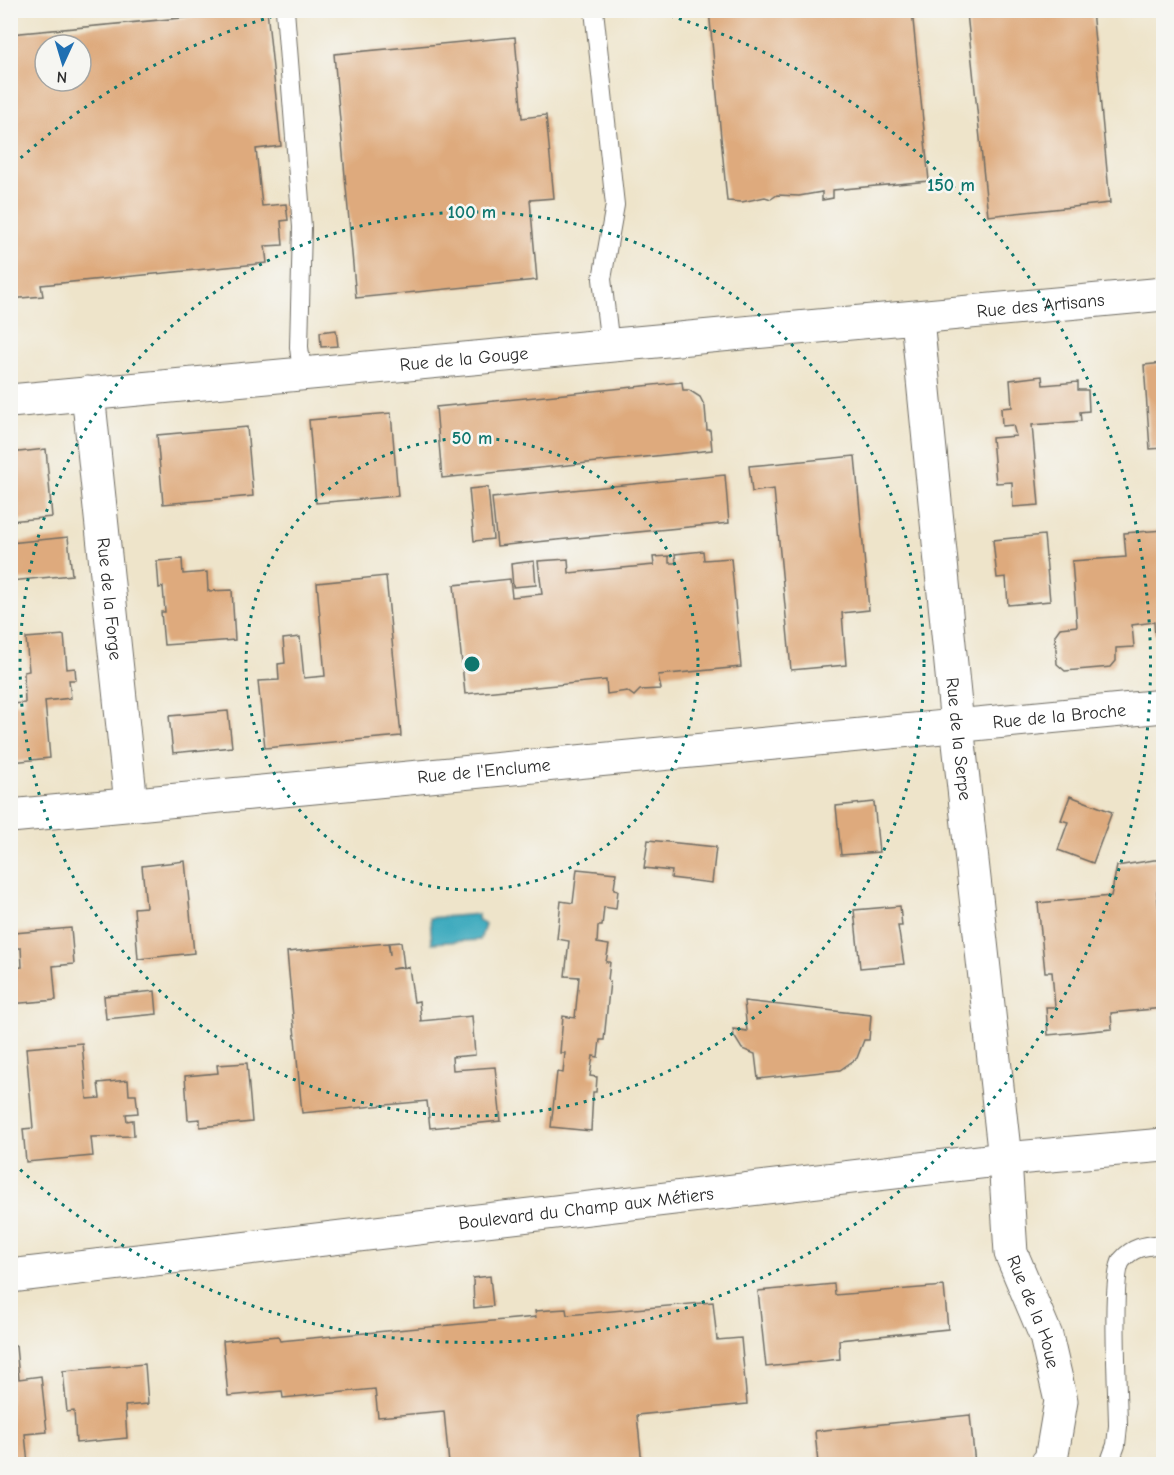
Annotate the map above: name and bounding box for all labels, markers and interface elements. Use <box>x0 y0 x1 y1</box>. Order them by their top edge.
north arrow <box>33 33 93 93</box>
text: N <box>56 68 68 86</box>
text: 150 m <box>927 175 975 196</box>
text: 100 m <box>448 202 496 223</box>
street label: Rue des Artisans <box>976 289 1105 322</box>
street label: Rue de la Gouge <box>399 342 529 375</box>
text: 50 m <box>452 428 492 449</box>
street label: Rue de la Forge <box>93 537 126 661</box>
centre of rings <box>462 654 482 674</box>
street label: Rue de la Serpe <box>942 676 976 802</box>
street label: Rue de la Broche <box>992 699 1127 733</box>
street label: Rue de l'Enclume <box>416 754 551 788</box>
street label: Boulevard du Champ aux Métiers <box>457 1183 715 1234</box>
street label: Rue de la Houe <box>1003 1252 1064 1370</box>

